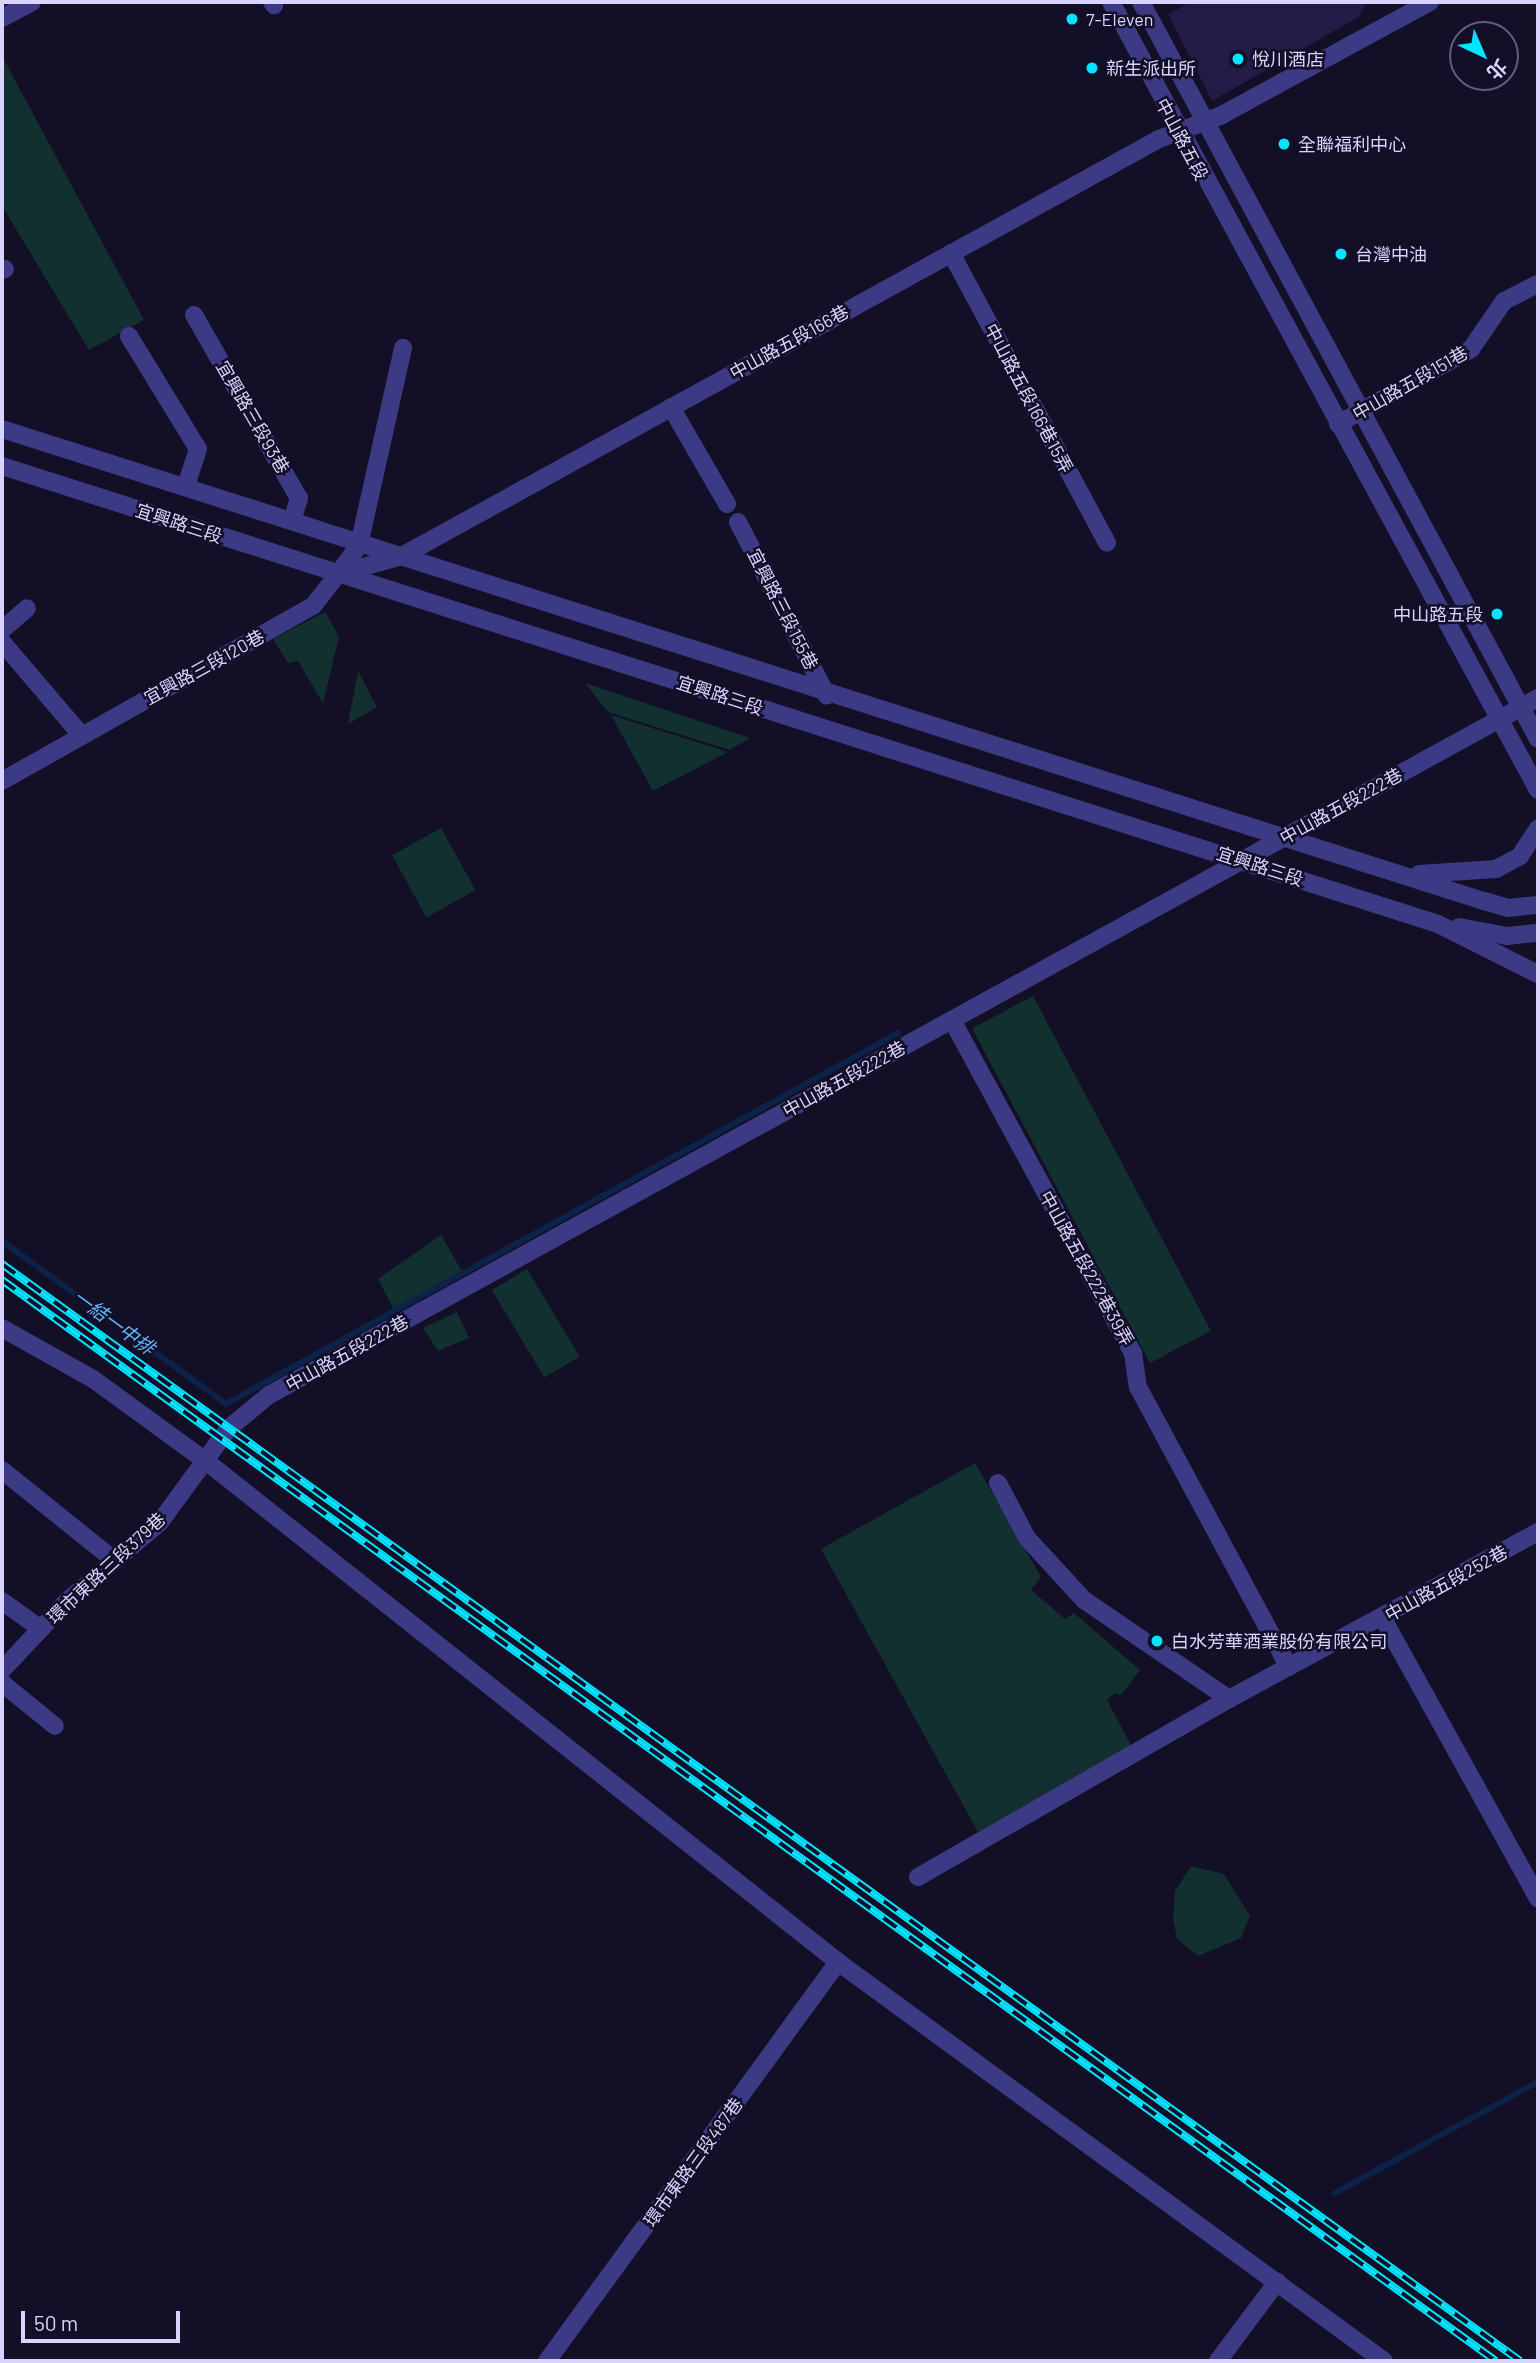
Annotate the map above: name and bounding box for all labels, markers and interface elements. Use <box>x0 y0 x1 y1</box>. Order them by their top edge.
place label: 7-Eleven <box>1086 8 1154 30</box>
marker: 7-Eleven <box>1064 11 1080 27</box>
north arrow <box>1449 21 1519 91</box>
place label: 悅川酒店 <box>1252 48 1324 70</box>
marker: 悅川酒店 <box>1230 51 1246 67</box>
text: 北 <box>1483 55 1512 85</box>
place label: 新生派出所 <box>1106 57 1196 79</box>
marker: 新生派出所 <box>1084 60 1100 76</box>
street label: 中山路五段 <box>1151 94 1213 184</box>
place label: 全聯福利中心 <box>1298 133 1406 155</box>
marker: 全聯福利中心 <box>1276 136 1292 152</box>
place label: 台灣中油 <box>1355 243 1427 265</box>
marker: 台灣中油 <box>1333 246 1349 262</box>
street label: 中山路五段166巷 <box>726 300 852 384</box>
street label: 中山路五段166巷15弄 <box>980 319 1078 477</box>
street label: 中山路五段151巷 <box>1349 341 1471 425</box>
street label: 宜興路三段93巷 <box>212 357 294 477</box>
street label: 宜興路三段 <box>133 499 225 547</box>
street label: 宜興路三段155巷 <box>743 545 823 673</box>
place label: 中山路五段 <box>1393 603 1483 625</box>
marker: 中山路五段 <box>1489 606 1505 622</box>
street label: 宜興路三段120巷 <box>140 625 268 709</box>
street label: 宜興路三段 <box>674 671 766 719</box>
street label: 中山路五段222巷 <box>1276 763 1406 849</box>
street label: 宜興路三段 <box>1214 842 1306 890</box>
street label: 中山路五段222巷 <box>779 1036 909 1122</box>
street label: 中山路五段222巷39弄 <box>1035 1187 1139 1349</box>
water label: 一結一中排 <box>69 1285 159 1359</box>
street label: 中山路五段222巷 <box>282 1310 412 1396</box>
street label: 環市東路三段379巷 <box>43 1508 169 1628</box>
street label: 中山路五段252巷 <box>1381 1540 1511 1626</box>
place label: 白水芳華酒業股份有限公司 <box>1171 1630 1387 1652</box>
marker: 白水芳華酒業股份有限公司 <box>1149 1633 1165 1649</box>
street label: 環市東路三段487巷 <box>639 2093 747 2231</box>
scale bar <box>24 2296 184 2340</box>
text: 50 m <box>34 2310 78 2335</box>

